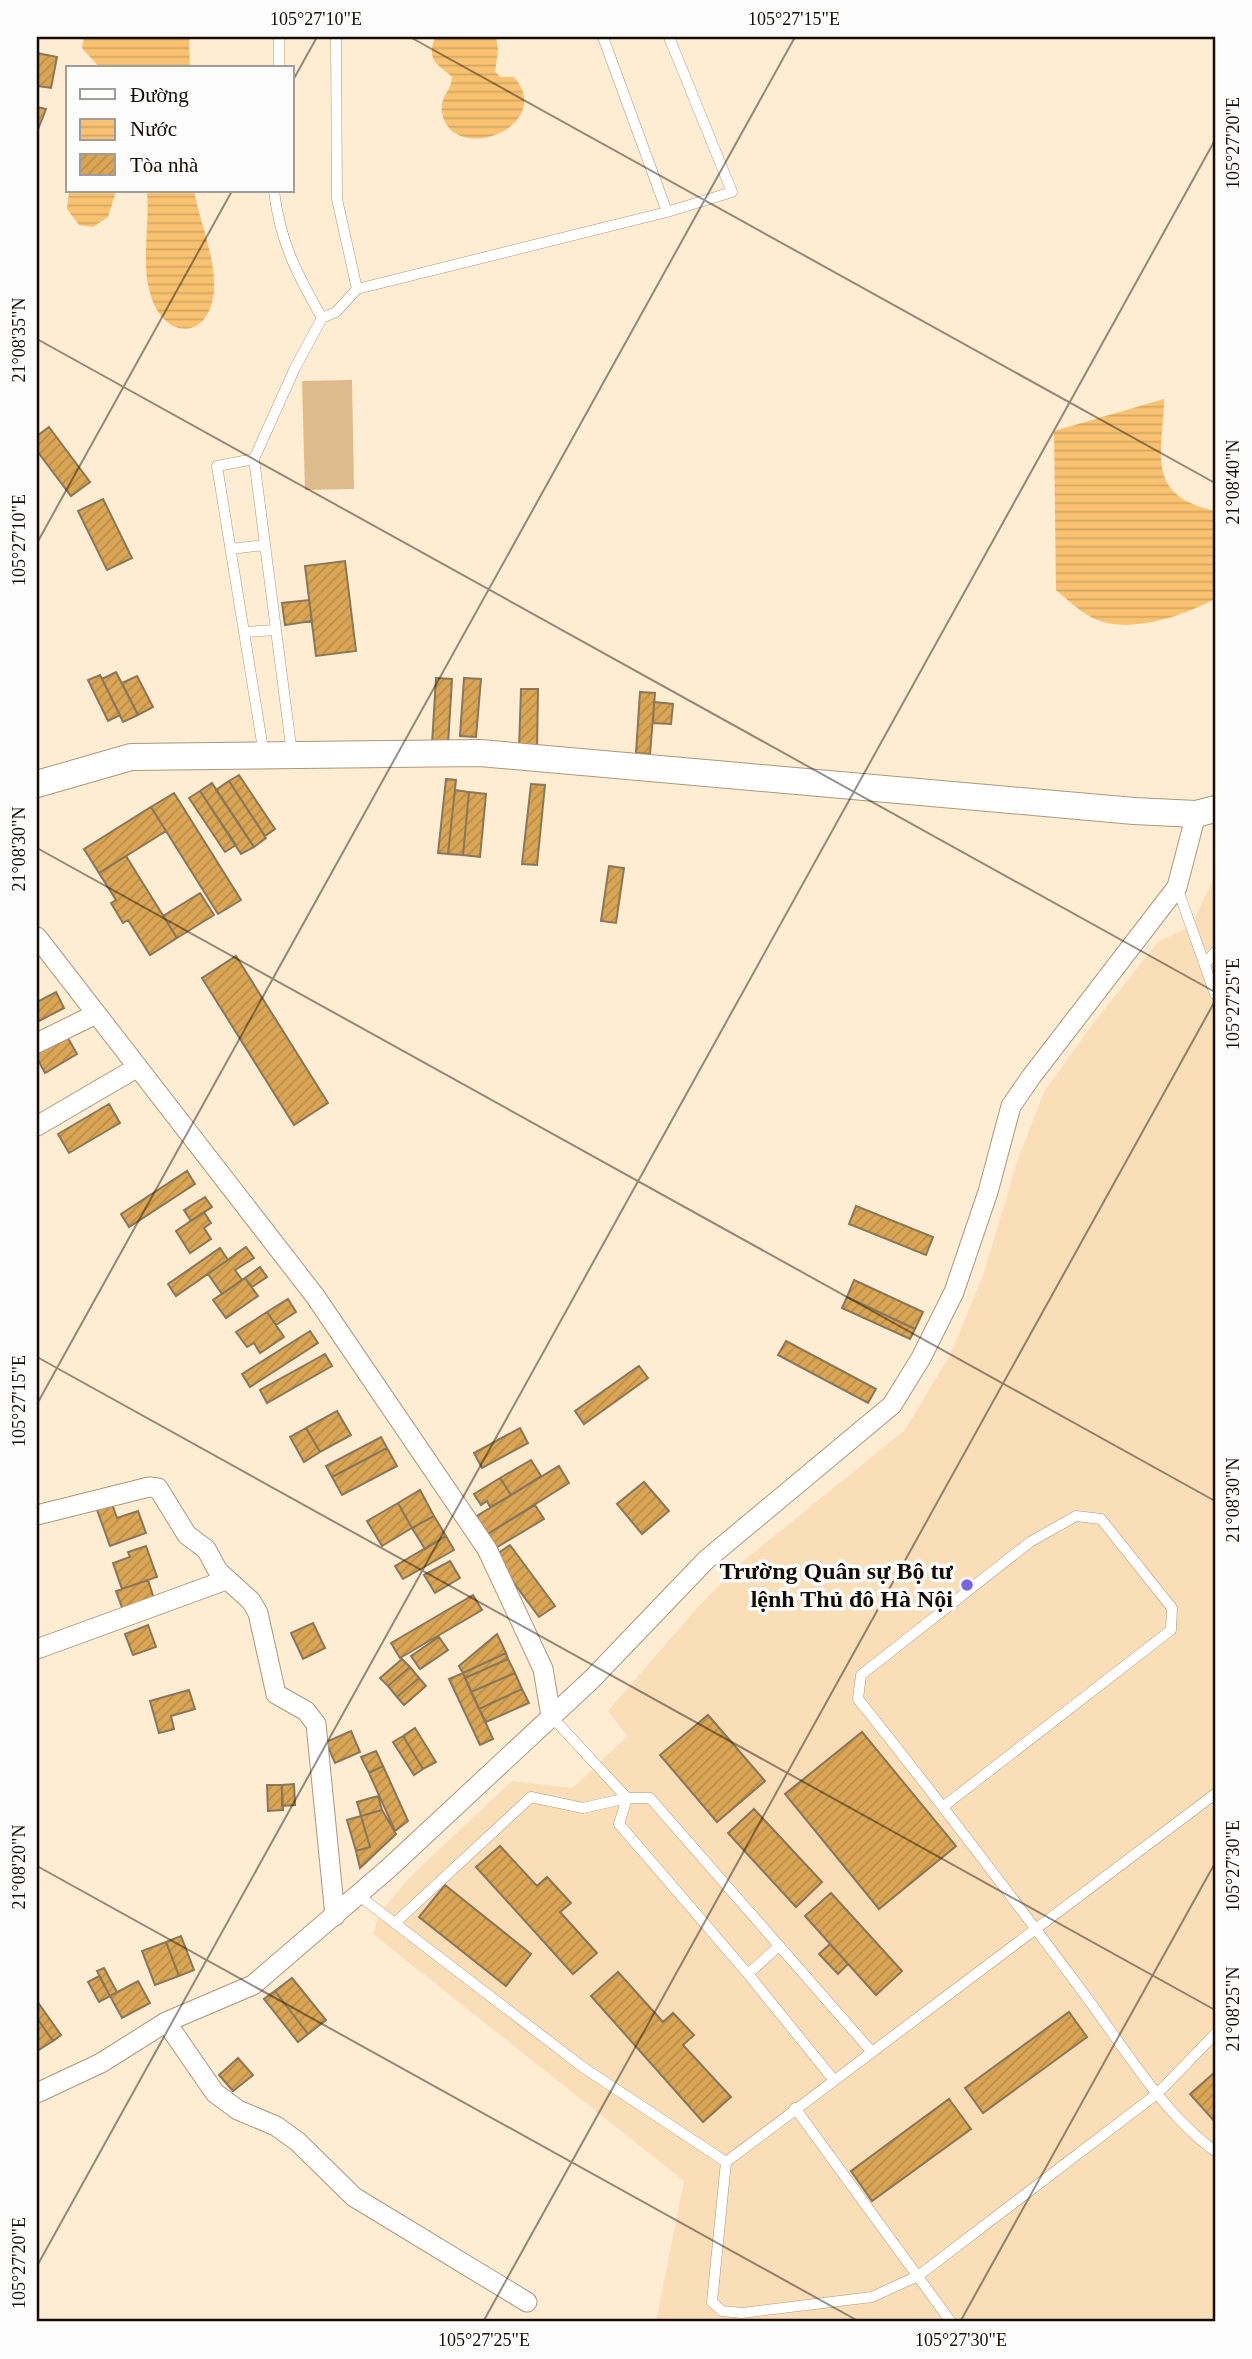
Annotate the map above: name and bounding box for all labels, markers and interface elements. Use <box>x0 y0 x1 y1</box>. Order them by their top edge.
text: 105°27'10"E <box>270 9 362 29</box>
text: 105°27'15"E <box>748 9 840 29</box>
legend <box>66 66 294 192</box>
text: Đường <box>130 83 189 107</box>
text: 105°27'20"E <box>1223 97 1243 189</box>
text: Nước <box>130 117 177 141</box>
text: Tòa nhà <box>130 153 199 177</box>
text: 21°08'35"N <box>9 298 29 382</box>
text: 21°08'40"N <box>1223 440 1243 524</box>
text: 105°27'10"E <box>9 494 29 586</box>
text: 21°08'30"N <box>9 807 29 891</box>
text: 105°27'25"E <box>1223 958 1243 1050</box>
text: 105°27'15"E <box>9 1355 29 1447</box>
text: 21°08'30"N <box>1223 1458 1243 1542</box>
place label: Trường Quân sự Bộ tư lệnh Thủ đô Hà Nội <box>720 1558 954 1612</box>
marker: Trường Quân sự Bộ tư lệnh Thủ đô Hà Nội <box>959 1577 975 1593</box>
text: 105°27'30"E <box>1223 1820 1243 1912</box>
text: 21°08'20"N <box>9 1825 29 1909</box>
text: 21°08'25"N <box>1223 1967 1243 2051</box>
text: 105°27'20"E <box>9 2217 29 2309</box>
text: 105°27'25"E <box>438 2330 530 2350</box>
text: 105°27'30"E <box>915 2330 1007 2350</box>

